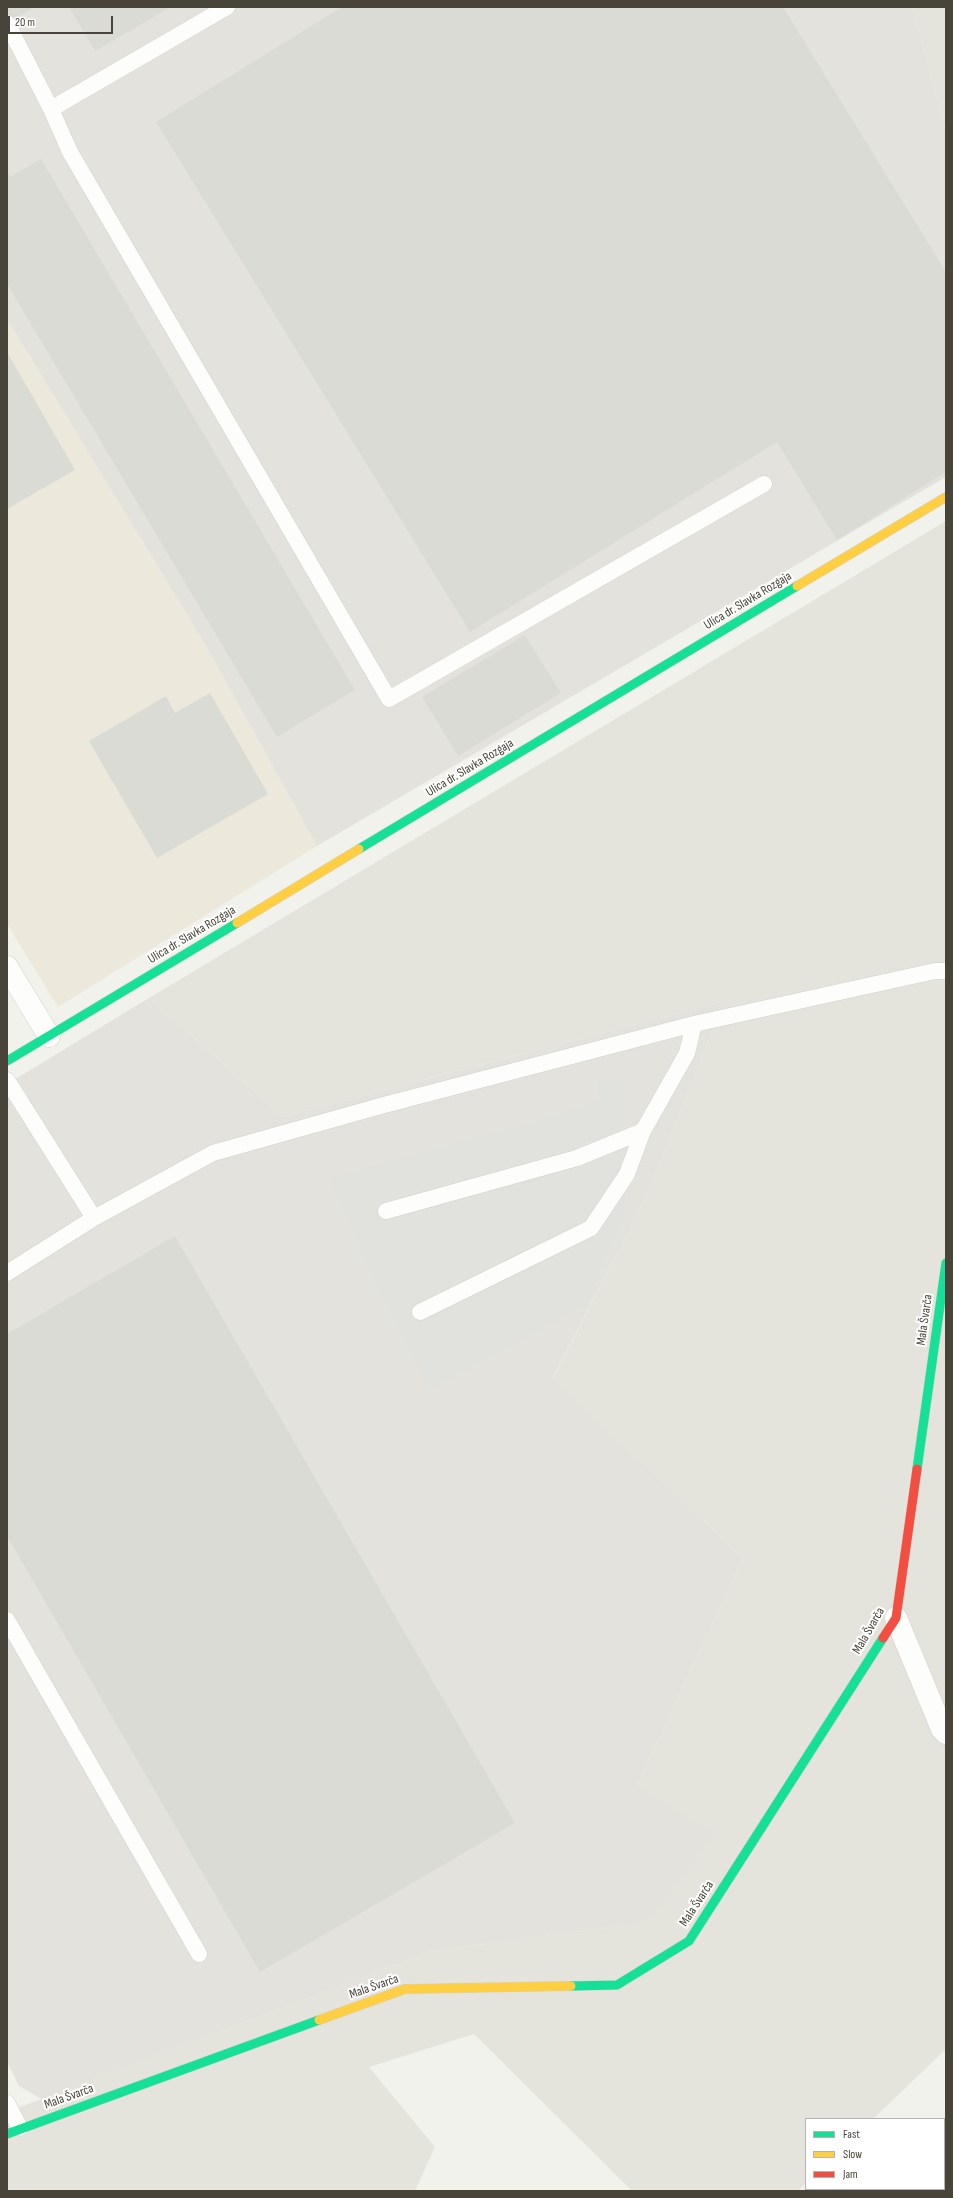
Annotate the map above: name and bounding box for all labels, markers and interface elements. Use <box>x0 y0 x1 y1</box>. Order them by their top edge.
scale bar <box>10 8 115 34</box>
text: 20 m <box>15 15 35 30</box>
street label: Ulica dr. Slavka Rozgaja <box>701 569 795 633</box>
street label: Ulica dr. Slavka Rozgaja <box>423 736 517 800</box>
street label: Ulica dr. Slavka Rozgaja <box>145 903 239 967</box>
street label: Mala Švarča <box>914 1294 936 1346</box>
street label: Mala Švarča <box>849 1605 889 1657</box>
street label: Mala Švarča <box>677 1878 717 1930</box>
street label: Mala Švarča <box>347 1971 401 2003</box>
street label: Mala Švarča <box>42 2081 96 2113</box>
legend <box>805 2118 945 2190</box>
text: Fast <box>843 2127 860 2142</box>
text: Slow <box>843 2147 862 2162</box>
text: Jam <box>843 2167 858 2182</box>

